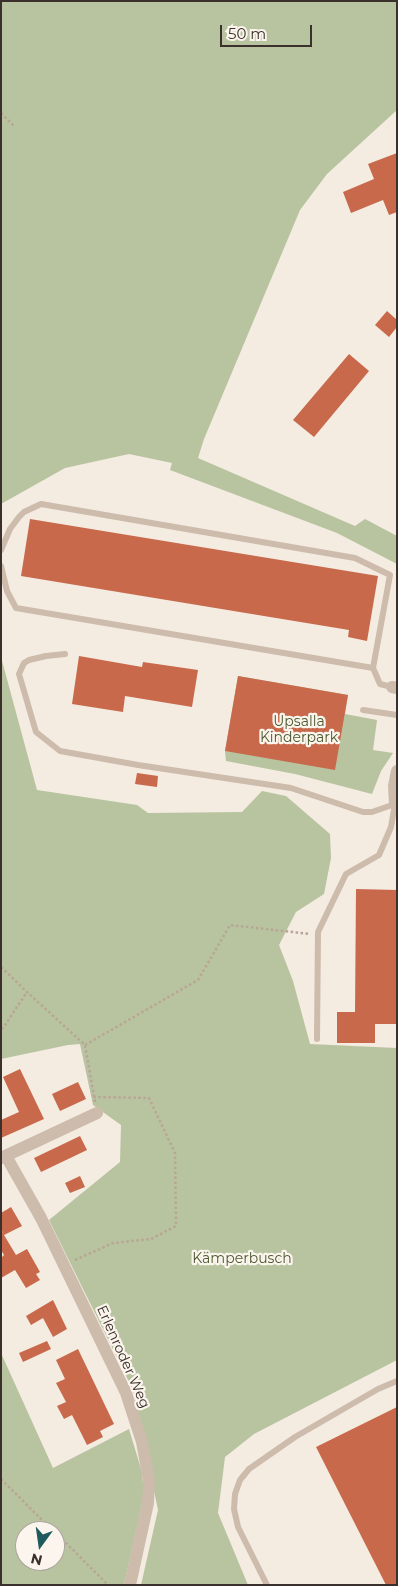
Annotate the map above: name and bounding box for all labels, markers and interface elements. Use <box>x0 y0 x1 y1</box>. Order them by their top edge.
scale bar <box>223 15 316 47</box>
text: 50 m <box>228 24 266 43</box>
park label: Upsalla Kinderpark <box>260 714 338 746</box>
park label: Kämperbusch <box>192 1251 292 1267</box>
street label: Erlenroder Weg <box>93 1303 153 1411</box>
north arrow <box>15 1521 65 1571</box>
text: N <box>29 1549 44 1570</box>

